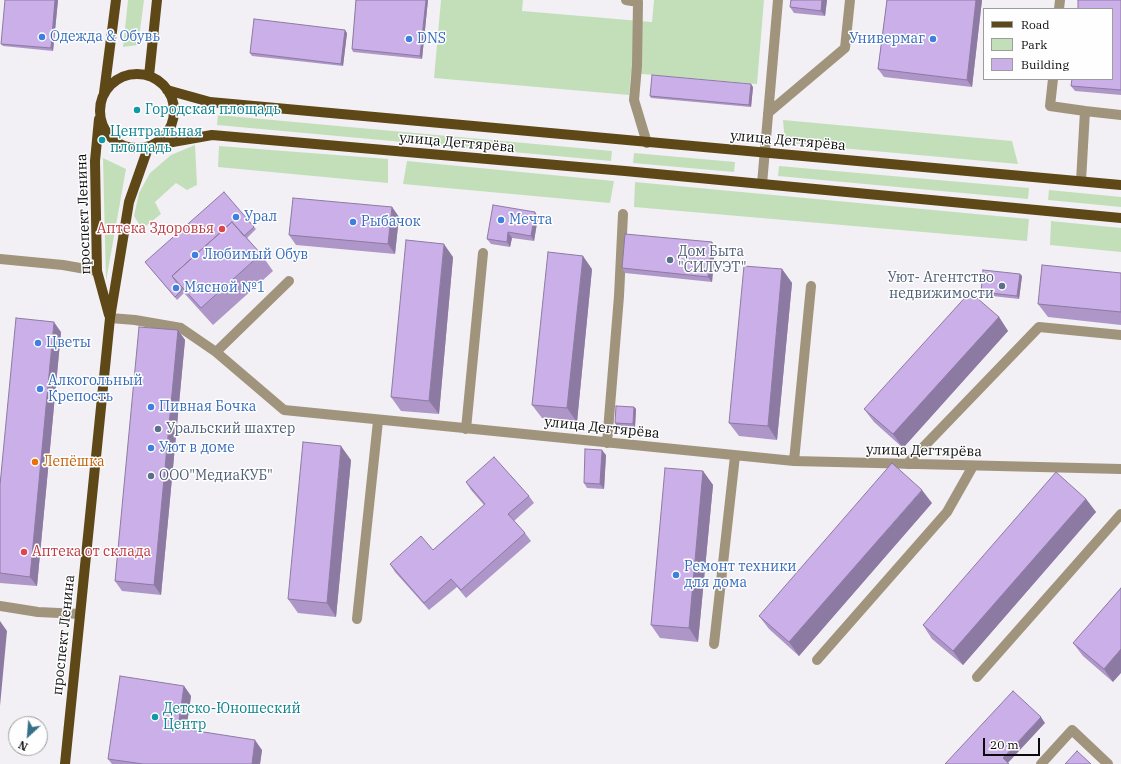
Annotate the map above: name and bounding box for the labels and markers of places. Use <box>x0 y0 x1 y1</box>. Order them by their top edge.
place label: Одежда & Обувь <box>50 29 160 45</box>
place label: DNS <box>417 31 446 47</box>
place label: Универмаг <box>849 31 925 47</box>
marker: Одежда & Обувь <box>37 32 47 42</box>
marker: DNS <box>404 34 414 44</box>
marker: Универмаг <box>928 34 938 44</box>
place label: Городская площадь <box>145 102 281 118</box>
marker: Городская площадь <box>132 105 142 115</box>
place label: Центральная площадь <box>110 124 202 156</box>
marker: Центральная площадь <box>97 135 107 145</box>
place label: Урал <box>244 209 277 225</box>
marker: Урал <box>231 212 241 222</box>
place label: Мечта <box>509 212 552 228</box>
place label: Рыбачок <box>361 214 421 230</box>
marker: Мечта <box>496 215 506 225</box>
marker: Рыбачок <box>348 217 358 227</box>
place label: Аптека Здоровья <box>97 221 214 237</box>
marker: Аптека Здоровья <box>217 224 227 234</box>
place label: Дом Быта "СИЛУЭТ" <box>678 244 747 276</box>
place label: Любимый Обув <box>203 247 308 263</box>
marker: Любимый Обув <box>190 250 200 260</box>
marker: Дом Быта "СИЛУЭТ" <box>665 255 675 265</box>
place label: Уют- Агентство недвижимости <box>887 270 994 302</box>
place label: Мясной №1 <box>184 280 265 296</box>
marker: Уют- Агентство недвижимости <box>997 281 1007 291</box>
marker: Мясной №1 <box>171 283 181 293</box>
place label: Цветы <box>46 335 91 351</box>
marker: Цветы <box>33 338 43 348</box>
place label: Алкогольный Крепость <box>48 373 143 406</box>
marker: Алкогольный Крепость <box>35 384 45 394</box>
place label: Пивная Бочка <box>159 399 256 415</box>
marker: Пивная Бочка <box>146 402 156 412</box>
place label: Уральский шахтер <box>166 421 295 437</box>
marker: Уральский шахтер <box>153 424 163 434</box>
place label: Уют в доме <box>159 440 235 456</box>
marker: Уют в доме <box>146 443 156 453</box>
place label: Лепёшка <box>43 454 105 470</box>
marker: Лепёшка <box>30 457 40 467</box>
place label: ООО"МедиаКУБ" <box>159 468 273 484</box>
marker: ООО"МедиаКУБ" <box>146 471 156 481</box>
place label: Аптека от склада <box>32 544 151 560</box>
marker: Аптека от склада <box>19 547 29 557</box>
place label: Ремонт техники для дома <box>684 559 797 592</box>
marker: Ремонт техники для дома <box>671 570 681 580</box>
place label: Детско-Юношеский Центр <box>163 701 301 734</box>
marker: Детско-Юношеский Центр <box>150 712 160 722</box>

